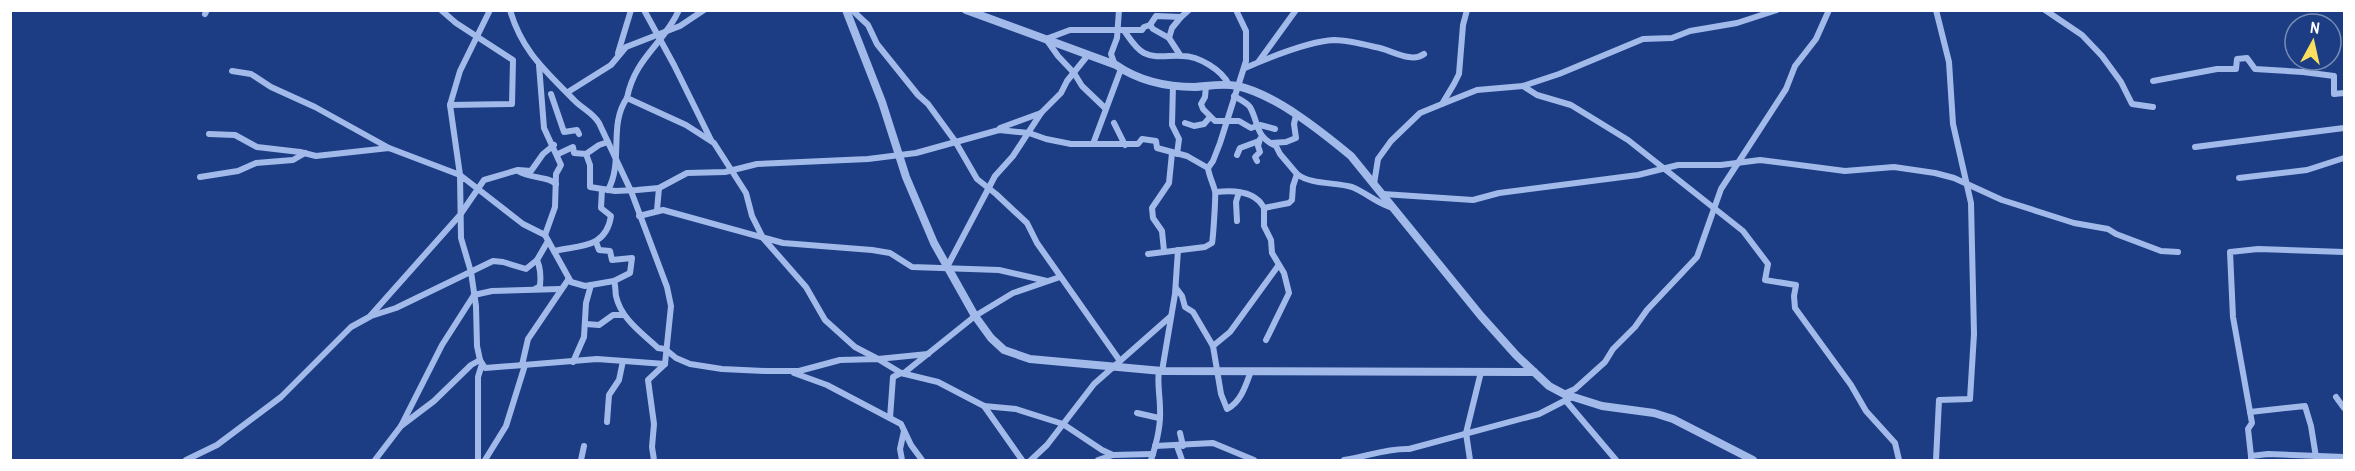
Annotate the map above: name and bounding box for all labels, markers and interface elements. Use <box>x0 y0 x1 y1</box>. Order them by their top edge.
north arrow <box>2283 12 2343 72</box>
text: N <box>2309 16 2321 39</box>

